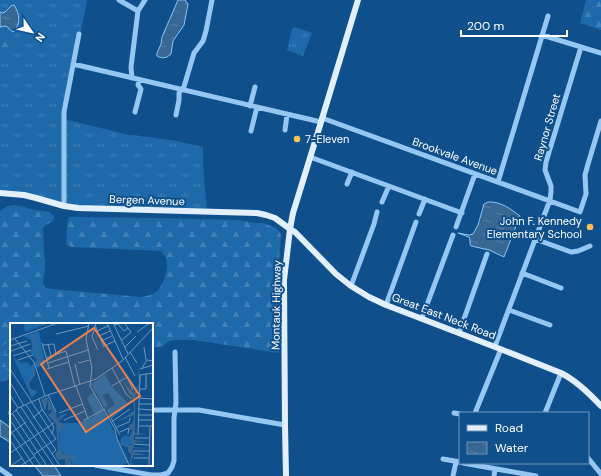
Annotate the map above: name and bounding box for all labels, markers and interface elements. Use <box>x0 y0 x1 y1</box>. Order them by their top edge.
north arrow <box>12 12 52 52</box>
scale bar <box>461 12 567 38</box>
text: 200 m <box>467 18 504 34</box>
text: N <box>32 30 48 45</box>
street label: Raynor Street <box>531 92 563 162</box>
place label: 7-Eleven <box>305 132 349 146</box>
marker: 7-Eleven <box>292 134 302 144</box>
street label: Brookvale Avenue <box>411 134 499 178</box>
street label: Bergen Avenue <box>109 192 185 208</box>
place label: John F. Kennedy Elementary School <box>487 214 582 241</box>
marker: John F. Kennedy Elementary School <box>585 222 595 232</box>
street label: Montauk Highway <box>268 260 284 350</box>
street label: Great East Neck Road <box>390 290 498 342</box>
inset map <box>10 323 153 466</box>
legend <box>459 412 589 464</box>
text: Road <box>495 420 523 436</box>
text: Water <box>495 440 529 456</box>

